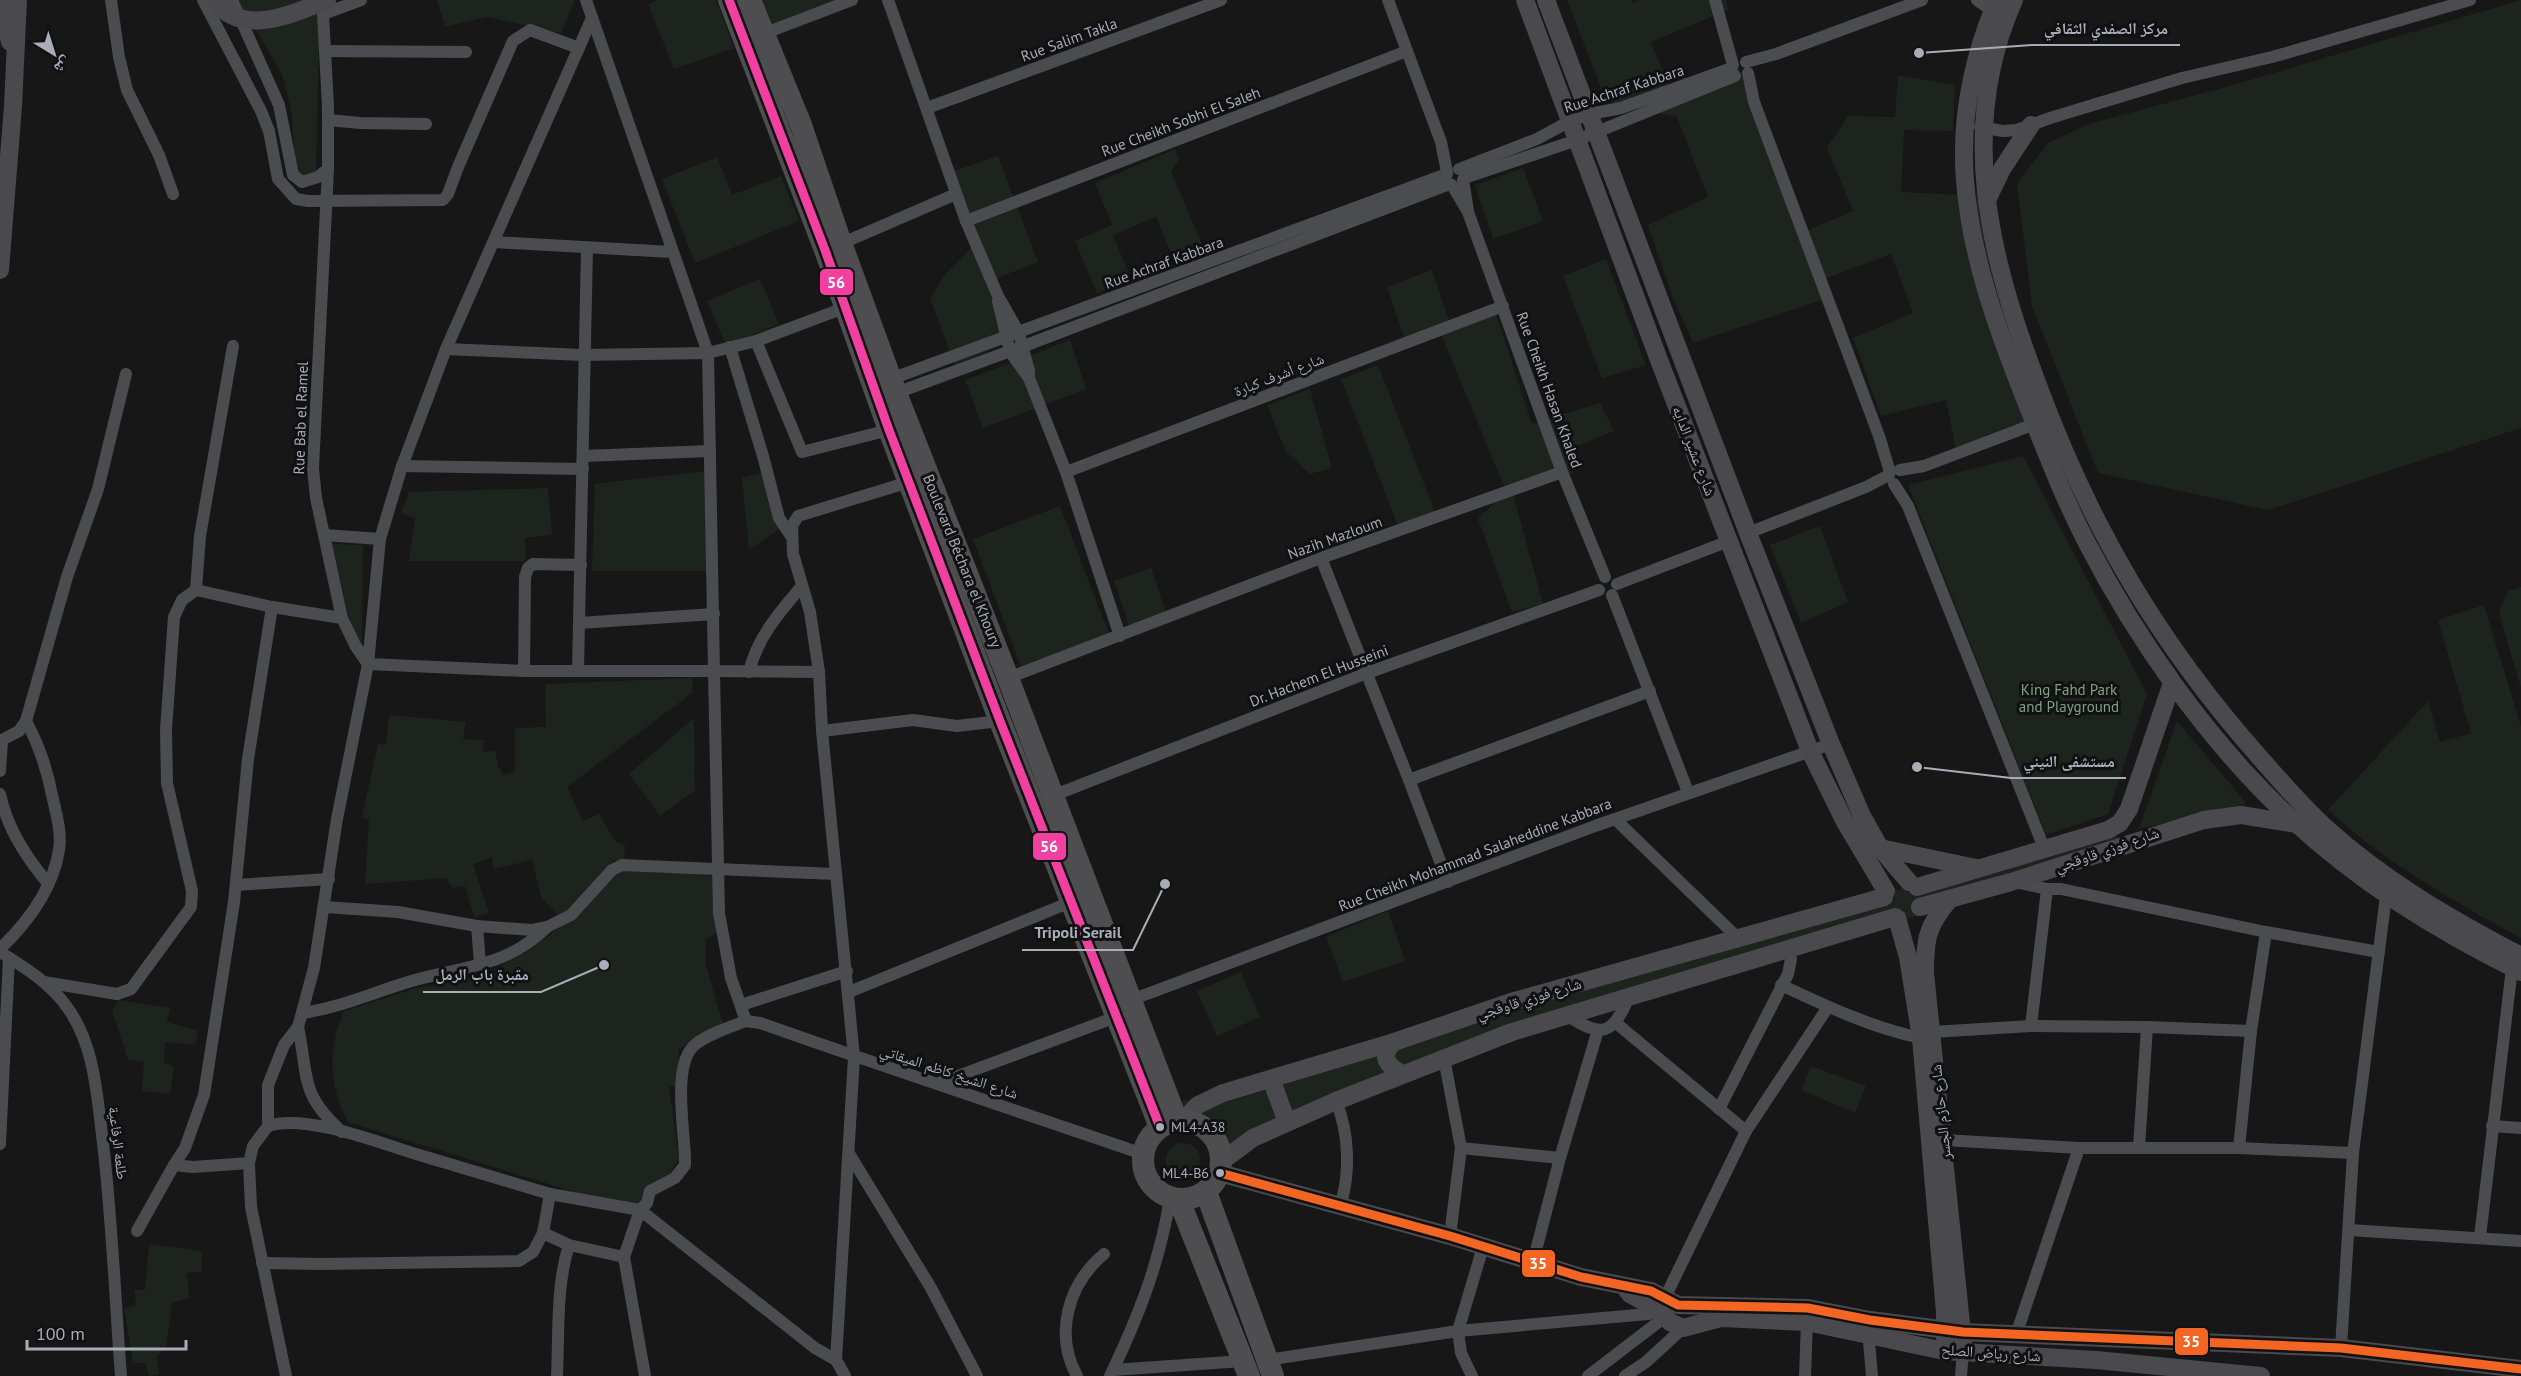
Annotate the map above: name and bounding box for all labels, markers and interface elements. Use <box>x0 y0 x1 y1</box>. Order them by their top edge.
callout: مركز الصفدي الثقافي <box>2032 11 2180 45</box>
street label: Rue Salim Takla <box>1018 13 1120 66</box>
text: مركز الصفدي الثقافي <box>2044 18 2168 41</box>
north arrow <box>24 24 84 84</box>
text: ش <box>50 53 76 79</box>
street label: Rue Achraf Kabbara <box>1561 60 1686 117</box>
street label: Rue Cheikh Sobhi El Saleh <box>1099 82 1263 161</box>
street label: Rue Achraf Kabbara <box>1102 232 1226 293</box>
line badge: 56 <box>819 268 854 296</box>
text: 56 <box>827 272 845 292</box>
street label: Rue Cheikh Hasan Khaled <box>1512 309 1587 470</box>
street label: شارع أشرف كبارة <box>1231 349 1327 401</box>
street label: Rue Bab el Ramel <box>289 360 312 475</box>
street label: شارع عشير الدايه <box>1668 403 1720 499</box>
street label: Boulevard Béchara el Khoury <box>919 471 1006 650</box>
street label: Nazih Mazloum <box>1285 512 1385 563</box>
street label: Dr. Hachem El Husseini <box>1247 640 1391 711</box>
park label: King Fahd Park and Playground <box>2019 680 2119 716</box>
callout: مستشفى النيني <box>2011 744 2126 778</box>
text: مستشفى النيني <box>2023 751 2115 774</box>
street label: Rue Cheikh Mohammad Salaheddine Kabbara <box>1336 794 1614 916</box>
street label: شارع فوزي قاوقجي <box>2052 823 2162 879</box>
line badge: 56 <box>1032 832 1067 861</box>
text: 56 <box>1040 836 1058 856</box>
callout: Tripoli Serail <box>1022 916 1133 950</box>
text: Tripoli Serail <box>1035 922 1122 942</box>
callout: مقبرة باب الرمل <box>423 958 541 992</box>
text: مقبرة باب الرمل <box>435 964 529 984</box>
street label: شارع فوزي قاوقجي <box>1474 974 1585 1026</box>
street label: شارع الشيخ كاظم الميقاتي <box>877 1040 1021 1105</box>
street label: شارع حازم الجسر <box>1926 1063 1956 1162</box>
street label: طلعة الرفاعية <box>105 1105 132 1181</box>
place label: ML4-A38 <box>1171 1118 1225 1136</box>
marker: ML4-A38 <box>1154 1121 1166 1133</box>
place label: ML4-B6 <box>1162 1164 1209 1182</box>
marker: ML4-B6 <box>1214 1167 1226 1179</box>
line badge: 35 <box>1521 1249 1556 1278</box>
text: 35 <box>1529 1253 1547 1273</box>
scale bar <box>27 1313 186 1351</box>
text: 100 m <box>36 1322 85 1345</box>
line badge: 35 <box>2174 1327 2209 1356</box>
text: 35 <box>2182 1331 2200 1351</box>
street label: شارع رياض الصلح <box>1941 1340 2042 1366</box>

